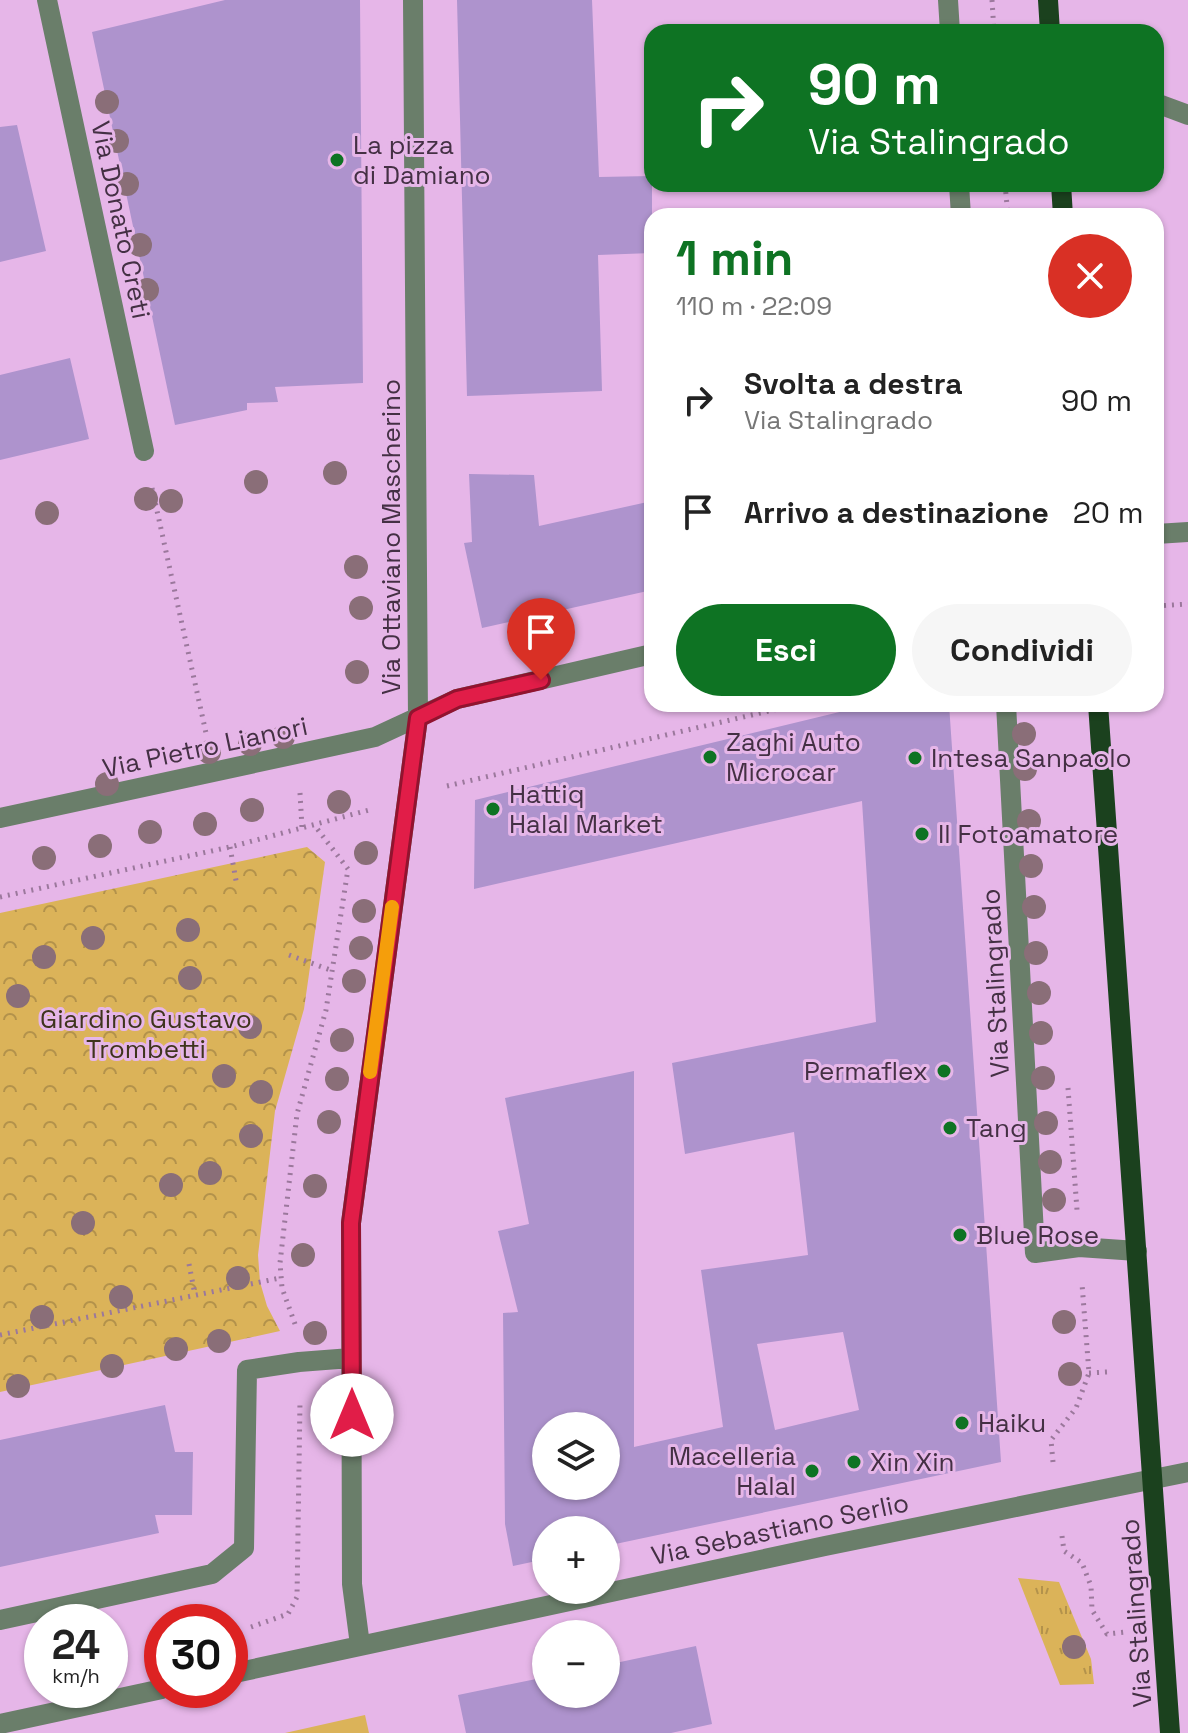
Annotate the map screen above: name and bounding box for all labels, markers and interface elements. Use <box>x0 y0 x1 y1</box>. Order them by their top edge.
text: 90 m <box>808 49 941 120</box>
icon: right <box>676 56 780 160</box>
street label: Via Donato Creti <box>83 118 159 322</box>
text: Via Stalingrado <box>808 119 1070 165</box>
place label: La pizza di Damiano <box>353 128 491 192</box>
marker: La pizza di Damiano <box>328 151 346 169</box>
text: 1 min <box>676 228 793 289</box>
button: close <box>1048 234 1132 318</box>
text: 110 m · 22:09 <box>676 289 832 323</box>
text: Svolta a destra <box>744 364 963 403</box>
icon: right <box>676 378 720 422</box>
street label: Via Ottaviano Mascherino <box>374 379 408 695</box>
text: 90 m <box>1061 381 1132 420</box>
text: Via Stalingrado <box>744 403 933 437</box>
icon: arrive <box>676 490 720 534</box>
text: Arrivo a destinazione <box>744 493 1049 532</box>
text: 20 m <box>1073 493 1144 532</box>
pin <box>507 598 575 680</box>
button: Esci <box>676 604 896 696</box>
button: Condividi <box>912 604 1132 696</box>
icon: arrive <box>519 610 563 654</box>
street label: Via Pietro Lianori <box>99 709 311 785</box>
place label: Zaghi Auto Microcar <box>726 725 861 789</box>
place label: Intesa Sanpaolo <box>931 741 1132 775</box>
marker: Zaghi Auto Microcar <box>701 748 719 766</box>
marker: Intesa Sanpaolo <box>906 749 924 767</box>
place label: Hattiq Halal Market <box>509 777 663 841</box>
marker: Hattiq Halal Market <box>484 800 502 818</box>
place label: Il Fotoamatore <box>938 817 1118 851</box>
marker: Il Fotoamatore <box>913 825 931 843</box>
street label: Via Stalingrado <box>973 888 1017 1078</box>
park label: Giardino Gustavo Trombetti <box>40 1002 252 1066</box>
place label: Permaflex <box>804 1054 928 1088</box>
marker: Permaflex <box>935 1062 953 1080</box>
place label: Tang <box>966 1111 1027 1145</box>
marker: Tang <box>941 1119 959 1137</box>
place label: Blue Rose <box>976 1218 1099 1252</box>
marker: Blue Rose <box>951 1226 969 1244</box>
position arrow <box>310 1373 394 1457</box>
place label: Haiku <box>978 1406 1046 1440</box>
map controls <box>532 1412 620 1708</box>
button: layers <box>532 1412 620 1500</box>
marker: Haiku <box>953 1414 971 1432</box>
place label: Macelleria Halal <box>669 1439 796 1503</box>
place label: Xin Xin <box>870 1445 954 1479</box>
marker: Xin Xin <box>845 1453 863 1471</box>
marker: Macelleria Halal <box>803 1462 821 1480</box>
street label: Via Sebastiano Serlio <box>648 1485 912 1573</box>
button: + <box>532 1516 620 1604</box>
street label: Via Stalingrado <box>1112 1518 1160 1708</box>
speed limit sign: 30 <box>144 1604 248 1708</box>
text: 24 <box>52 1620 100 1671</box>
button: − <box>532 1620 620 1708</box>
text: km/h <box>52 1663 100 1689</box>

